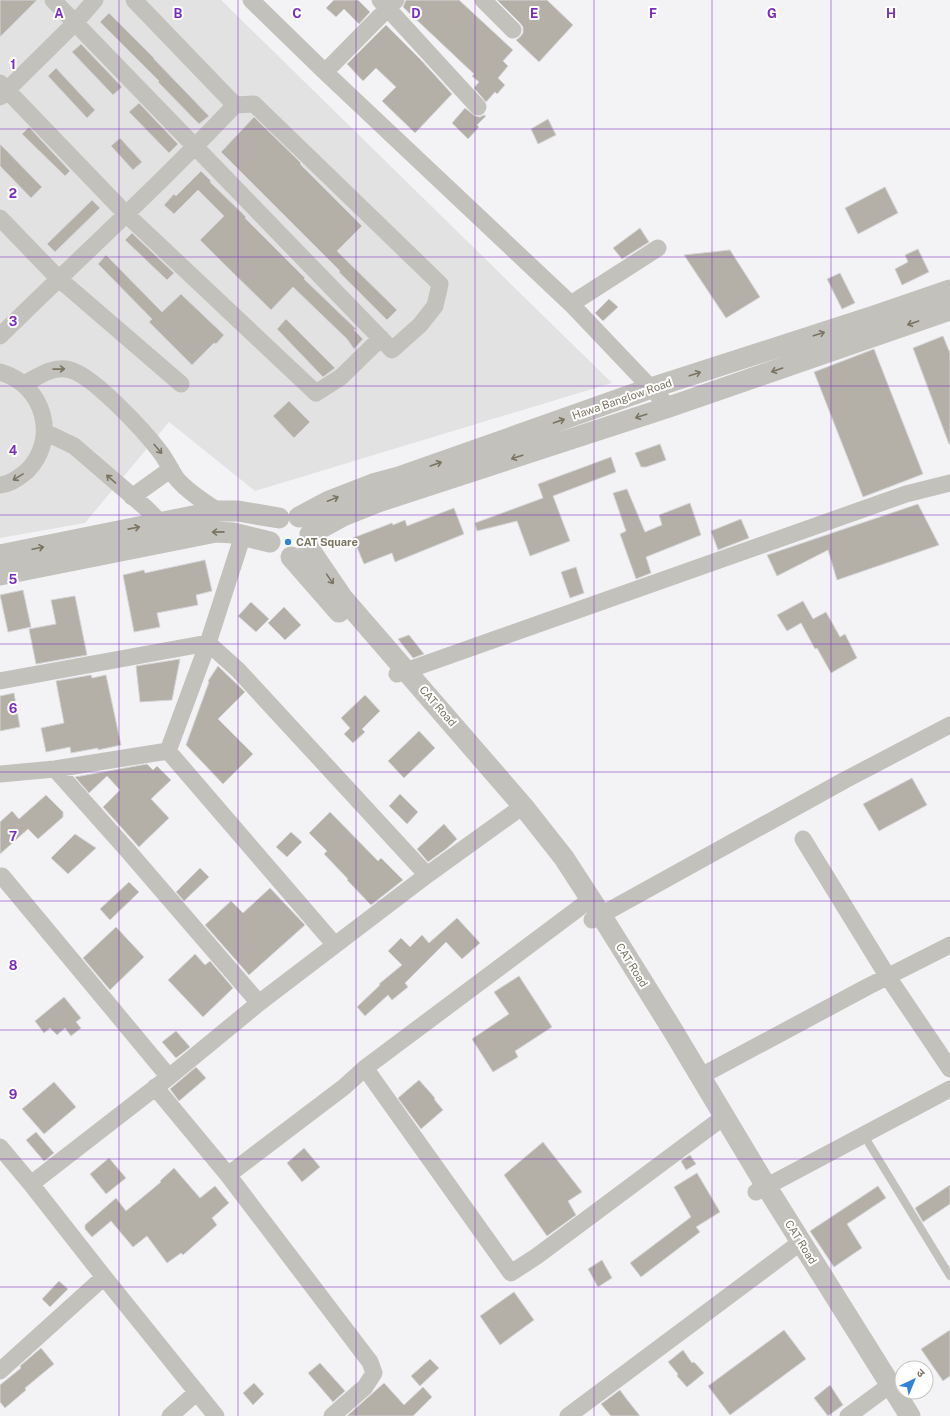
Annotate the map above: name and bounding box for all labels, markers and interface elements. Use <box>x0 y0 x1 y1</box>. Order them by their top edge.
text: A <box>54 6 64 21</box>
text: B <box>174 6 183 21</box>
text: C <box>292 6 302 21</box>
text: D <box>411 6 421 21</box>
text: E <box>530 6 538 21</box>
text: F <box>649 6 657 21</box>
text: G <box>767 6 777 21</box>
text: H <box>886 6 896 21</box>
text: 1 <box>10 57 16 72</box>
text: 2 <box>9 186 17 201</box>
text: 3 <box>9 314 18 329</box>
one-way arrow <box>907 320 920 327</box>
one-way arrow <box>812 330 825 337</box>
one-way arrow <box>52 365 65 373</box>
one-way arrow <box>771 367 784 374</box>
one-way arrow <box>688 370 701 377</box>
street label: Hawa Banglow Road <box>571 376 673 422</box>
one-way arrow <box>635 413 647 421</box>
one-way arrow <box>552 417 565 424</box>
text: 4 <box>9 443 18 458</box>
one-way arrow <box>153 444 162 454</box>
one-way arrow <box>512 453 524 461</box>
one-way arrow <box>430 460 443 467</box>
one-way arrow <box>12 474 24 482</box>
one-way arrow <box>106 474 117 483</box>
one-way arrow <box>327 495 339 503</box>
one-way arrow <box>127 524 140 532</box>
one-way arrow <box>212 529 225 536</box>
place label: CAT Square <box>296 536 358 548</box>
marker: CAT Square <box>283 537 293 547</box>
one-way arrow <box>31 543 44 551</box>
text: 5 <box>9 572 18 587</box>
one-way arrow <box>326 573 334 584</box>
street label: CAT Road <box>417 683 459 729</box>
text: 6 <box>9 701 18 716</box>
text: 7 <box>9 829 17 844</box>
street label: CAT Road <box>614 941 650 989</box>
text: 8 <box>9 958 18 973</box>
text: 9 <box>9 1087 17 1102</box>
street label: CAT Road <box>783 1218 819 1266</box>
north arrow <box>894 1360 934 1400</box>
text: उ <box>914 1366 928 1380</box>

